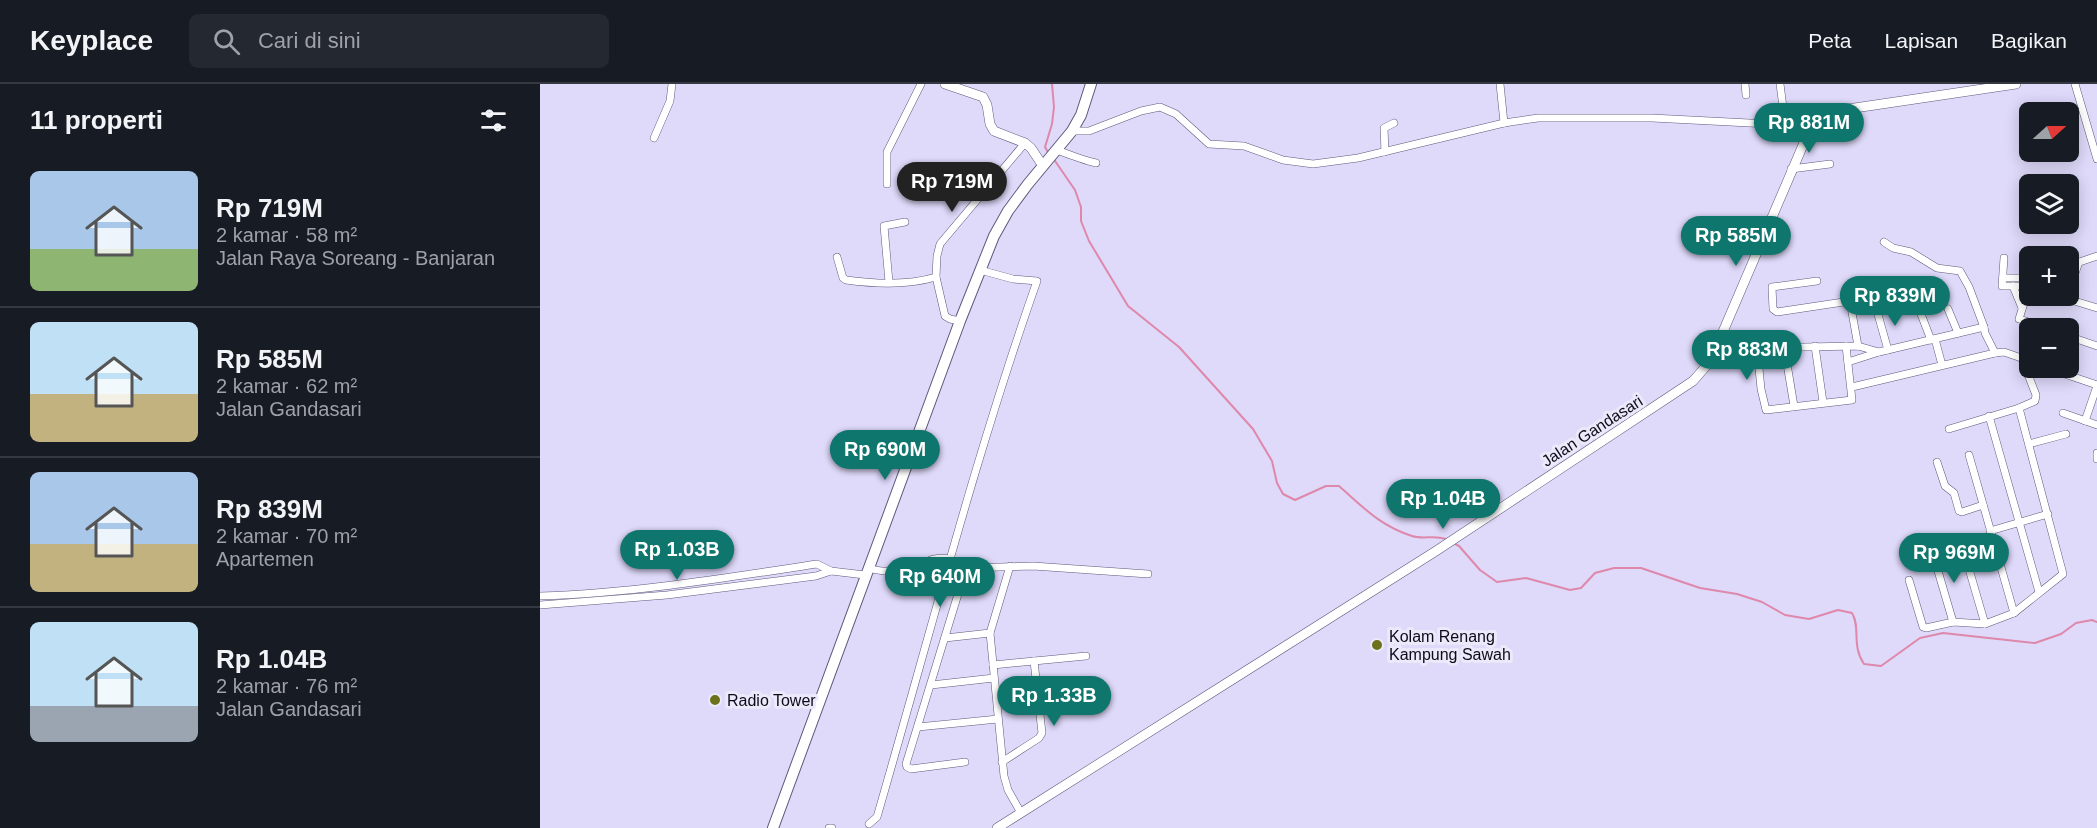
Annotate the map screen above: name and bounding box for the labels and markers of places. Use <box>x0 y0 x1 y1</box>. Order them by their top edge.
pin: Rp 881M <box>1754 103 1864 154</box>
pin: Rp 719M <box>897 162 1007 213</box>
pin: Rp 585M <box>1681 216 1791 267</box>
pin: Rp 839M <box>1840 276 1950 327</box>
pin: Rp 883M <box>1692 330 1802 381</box>
pin: Rp 690M <box>830 430 940 481</box>
pin: Rp 1.04B <box>1381 479 1505 530</box>
pin: Rp 1.03B <box>615 530 739 581</box>
pin: Rp 969M <box>1899 533 2009 584</box>
pin: Rp 640M <box>885 557 995 608</box>
place label: Kolam Renang Kampung Sawah <box>1389 628 1511 663</box>
marker: Kolam Renang Kampung Sawah <box>1370 638 1384 652</box>
pin: Rp 1.33B <box>992 676 1116 727</box>
place label: Radio Tower <box>727 692 816 709</box>
marker: Radio Tower <box>708 693 722 707</box>

